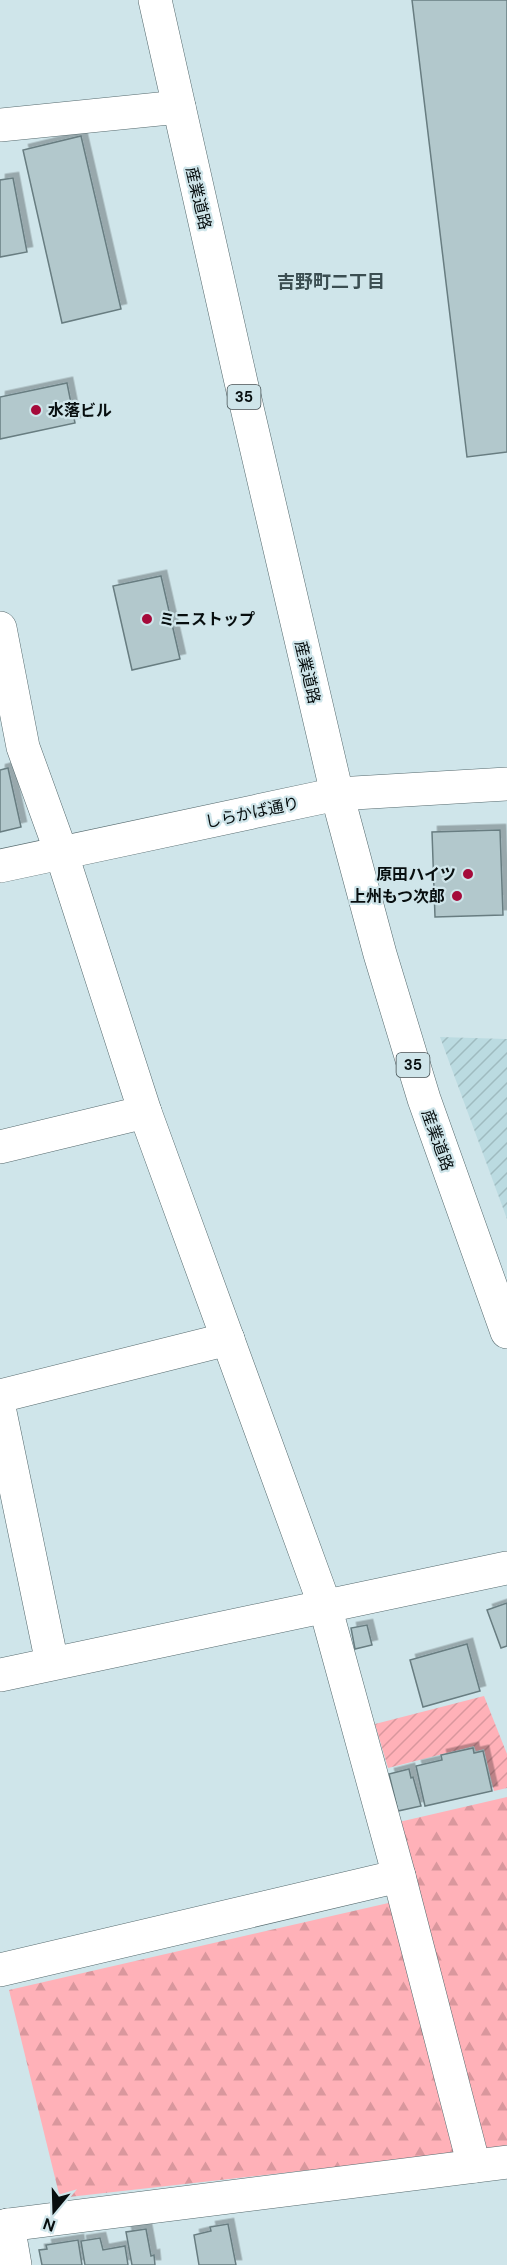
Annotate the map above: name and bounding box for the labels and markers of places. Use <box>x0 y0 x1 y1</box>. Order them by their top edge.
place label: 水落ビル <box>48 400 112 421</box>
marker: 水落ビル <box>29 403 43 417</box>
place label: ミニストップ <box>159 609 255 630</box>
marker: ミニストップ <box>140 612 154 626</box>
place label: 原田ハイツ <box>376 864 456 885</box>
marker: 原田ハイツ <box>461 867 475 881</box>
place label: 上州もつ次郎 <box>350 886 445 907</box>
marker: 上州もつ次郎 <box>450 889 464 903</box>

